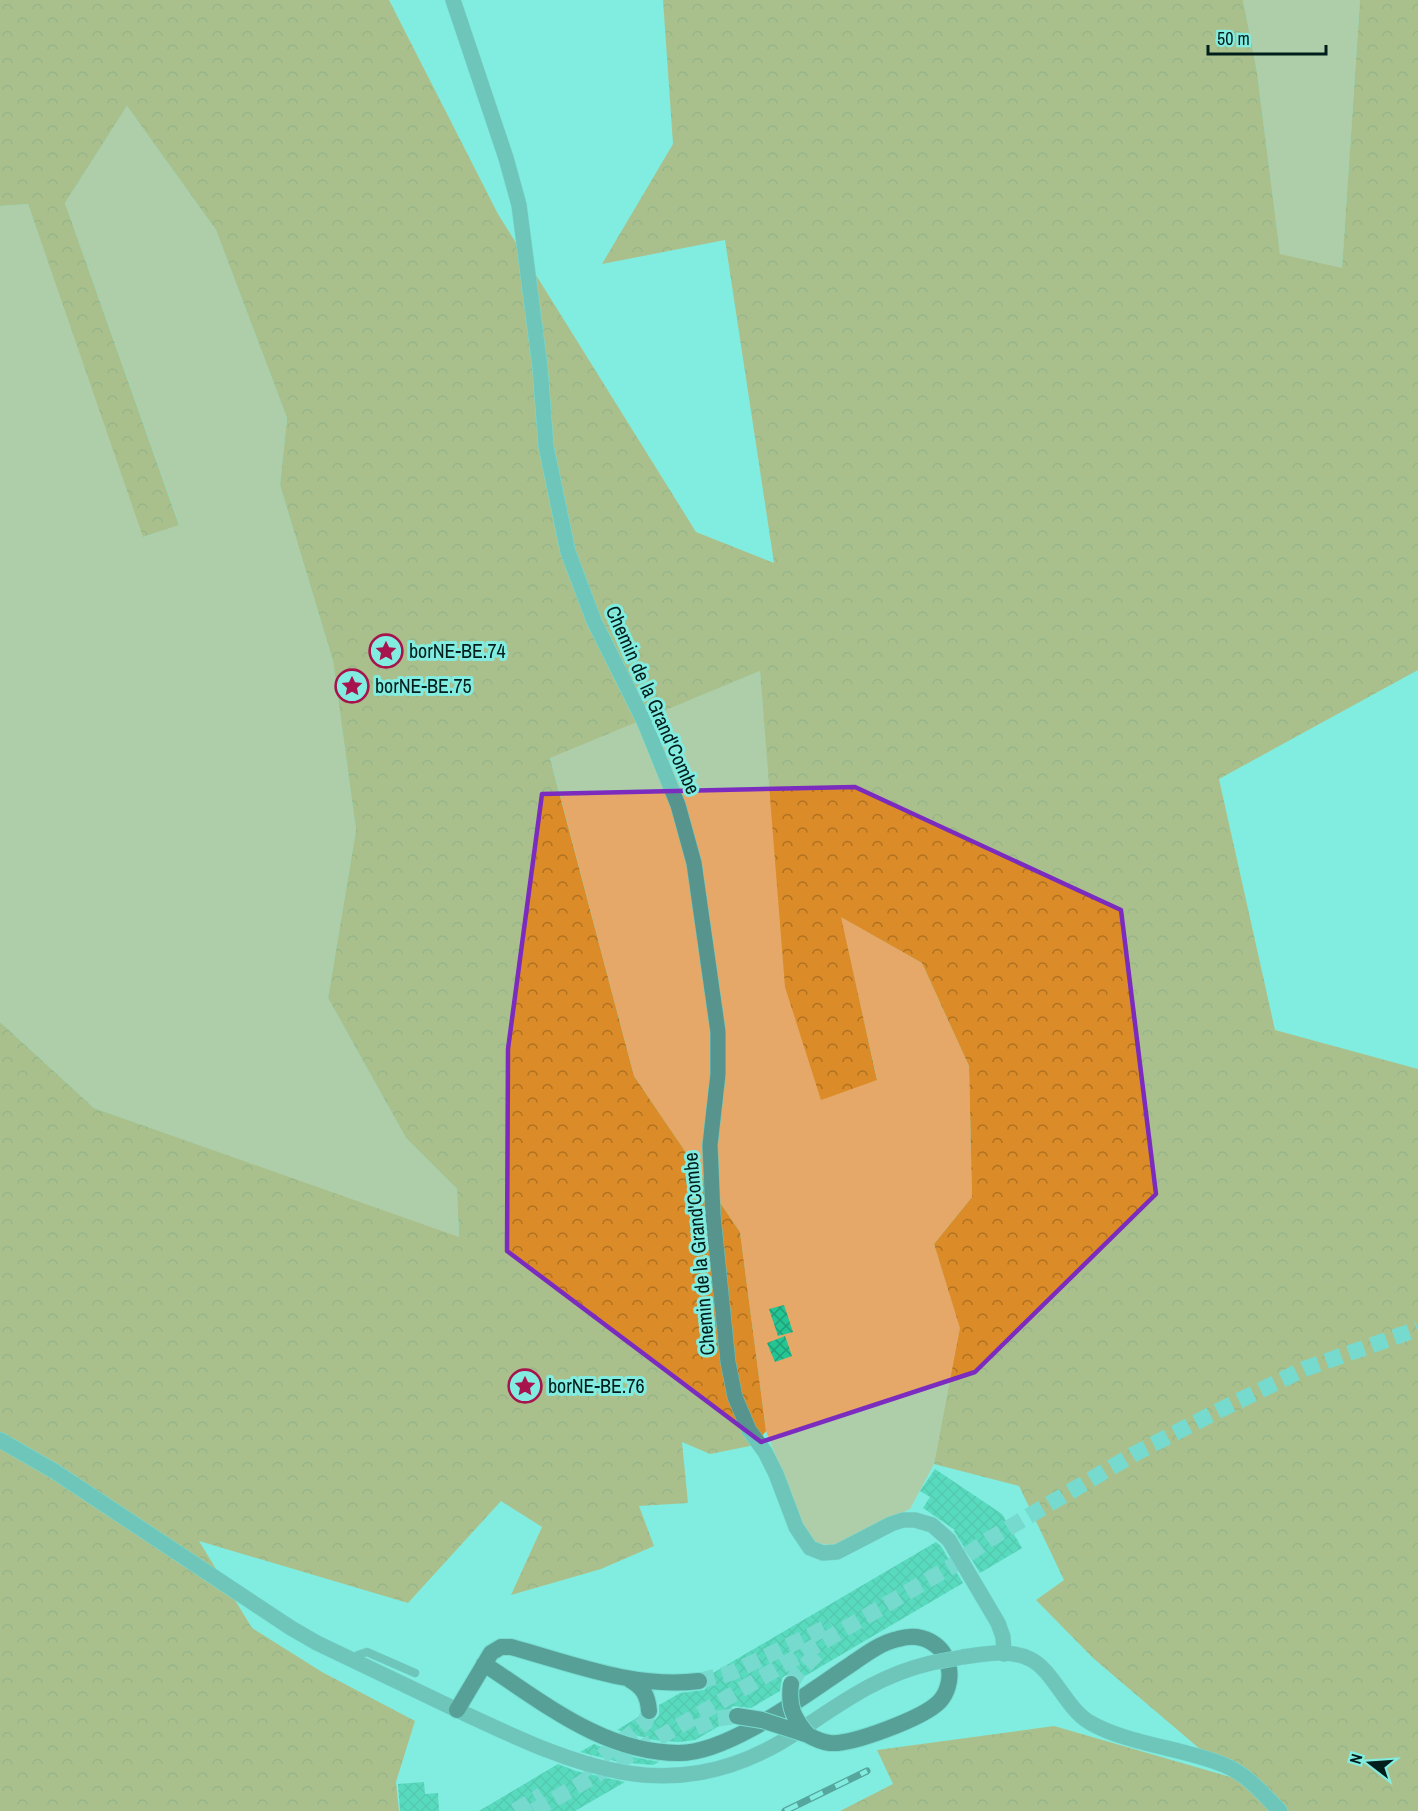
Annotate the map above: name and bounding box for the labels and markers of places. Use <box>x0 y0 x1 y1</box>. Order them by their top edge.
place icon: borNE-BE.74 <box>368 633 404 669</box>
place label: borNE-BE.74 <box>409 637 506 664</box>
place icon: borNE-BE.75 <box>334 668 370 704</box>
place label: borNE-BE.75 <box>375 672 472 699</box>
place icon: borNE-BE.76 <box>507 1368 543 1404</box>
place label: borNE-BE.76 <box>548 1372 645 1399</box>

